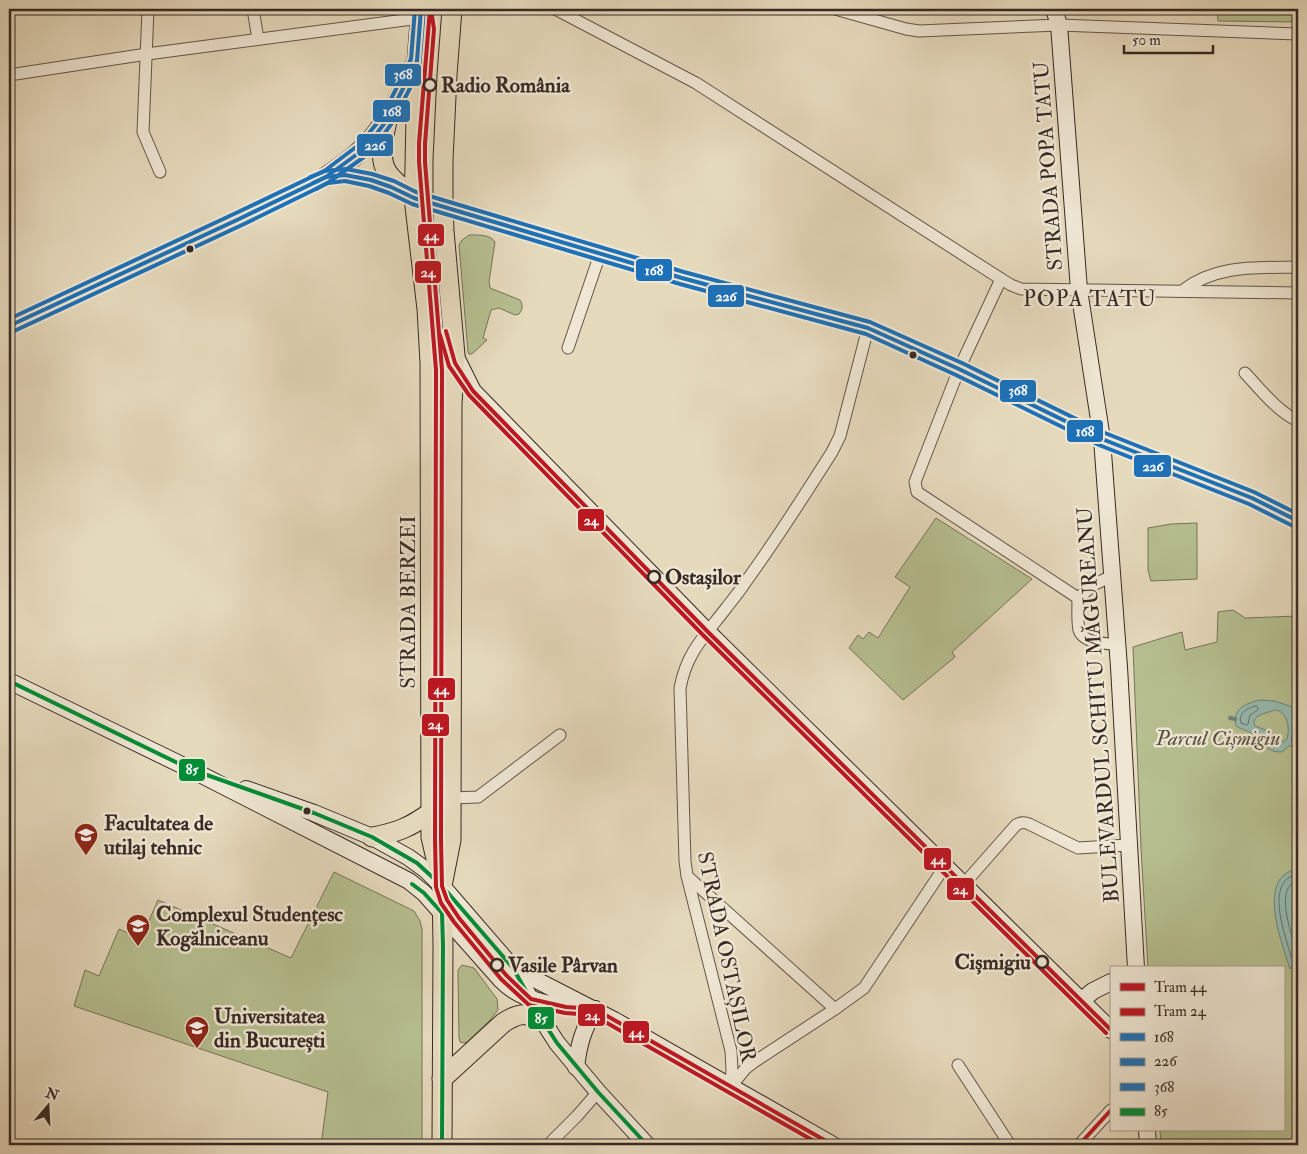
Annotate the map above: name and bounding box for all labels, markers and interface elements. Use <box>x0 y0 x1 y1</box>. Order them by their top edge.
scale bar <box>1124 22 1213 54</box>
text: 50 m <box>1132 31 1161 50</box>
street label: STRADA POPA TATU <box>1028 60 1069 271</box>
line badge: 368 <box>384 63 422 87</box>
text: 368 <box>394 66 413 83</box>
place label: Radio România <box>441 72 571 99</box>
marker: Radio România <box>423 78 437 92</box>
line badge: 168 <box>372 99 411 123</box>
text: 168 <box>383 103 402 120</box>
line badge: 226 <box>356 133 394 157</box>
text: 226 <box>364 137 387 154</box>
line badge: 44 <box>417 223 445 247</box>
text: 44 <box>422 227 440 244</box>
unlabelled marker <box>185 244 195 254</box>
line badge: 168 <box>635 258 673 282</box>
line badge: 24 <box>414 260 442 284</box>
text: 168 <box>645 262 664 279</box>
text: 24 <box>421 264 437 281</box>
line badge: 226 <box>707 284 745 308</box>
district label: POPA TATU <box>1023 285 1157 313</box>
text: 226 <box>715 288 738 305</box>
unlabelled marker <box>908 350 918 360</box>
line badge: 368 <box>999 379 1037 403</box>
text: 368 <box>1009 382 1028 399</box>
line badge: 168 <box>1066 419 1104 443</box>
text: 168 <box>1076 423 1095 440</box>
line badge: 226 <box>1133 454 1172 478</box>
text: 226 <box>1142 458 1165 475</box>
street label: BULEVARDUL SCHITU MĂGUREANU <box>1071 506 1126 904</box>
line badge: 24 <box>577 508 605 532</box>
text: 24 <box>584 512 600 529</box>
street label: STRADA BERZEI <box>395 515 422 689</box>
place label: Ostașilor <box>665 564 742 591</box>
marker: Ostașilor <box>647 570 661 584</box>
line badge: 44 <box>427 677 456 701</box>
text: 44 <box>432 681 450 698</box>
line badge: 24 <box>421 713 450 737</box>
text: 24 <box>428 716 444 733</box>
park label: Parcul Cișmigiu <box>1155 725 1280 752</box>
line badge: 85 <box>178 758 206 782</box>
text: 85 <box>186 761 199 778</box>
unlabelled marker <box>302 806 312 816</box>
place label: Facultatea de utilaj tehnic <box>103 810 213 861</box>
school or university icon: Facultatea de utilaj tehnic <box>73 822 99 856</box>
line badge: 44 <box>923 847 952 871</box>
street label: STRADA OSTAȘILOR <box>691 849 762 1066</box>
text: 44 <box>929 851 947 868</box>
line badge: 24 <box>946 877 975 901</box>
text: 24 <box>953 881 969 898</box>
place label: Complexul Studențesc Kogălniceanu <box>156 901 343 952</box>
school or university icon: Complexul Studențesc Kogălniceanu <box>125 913 151 947</box>
place label: Cișmigiu <box>954 949 1031 976</box>
place label: Vasile Pârvan <box>507 952 618 979</box>
marker: Cișmigiu <box>1035 955 1049 969</box>
marker: Vasile Pârvan <box>490 958 504 972</box>
legend <box>1110 966 1284 1132</box>
text: Tram 44 <box>1154 978 1207 997</box>
text: Tram 24 <box>1154 1002 1207 1021</box>
place label: Universitatea din București <box>214 1003 327 1054</box>
line badge: 24 <box>577 1003 606 1027</box>
line badge: 85 <box>527 1006 555 1030</box>
text: 24 <box>585 1007 601 1024</box>
text: 85 <box>535 1010 548 1027</box>
school or university icon: Universitatea din București <box>184 1015 210 1049</box>
line badge: 44 <box>622 1020 650 1044</box>
text: 44 <box>627 1024 645 1041</box>
text: 168 <box>1154 1028 1174 1047</box>
text: 226 <box>1154 1052 1178 1071</box>
text: 368 <box>1154 1078 1174 1097</box>
north arrow <box>22 1082 72 1132</box>
text: N <box>42 1084 61 1104</box>
text: 85 <box>1154 1102 1168 1121</box>

